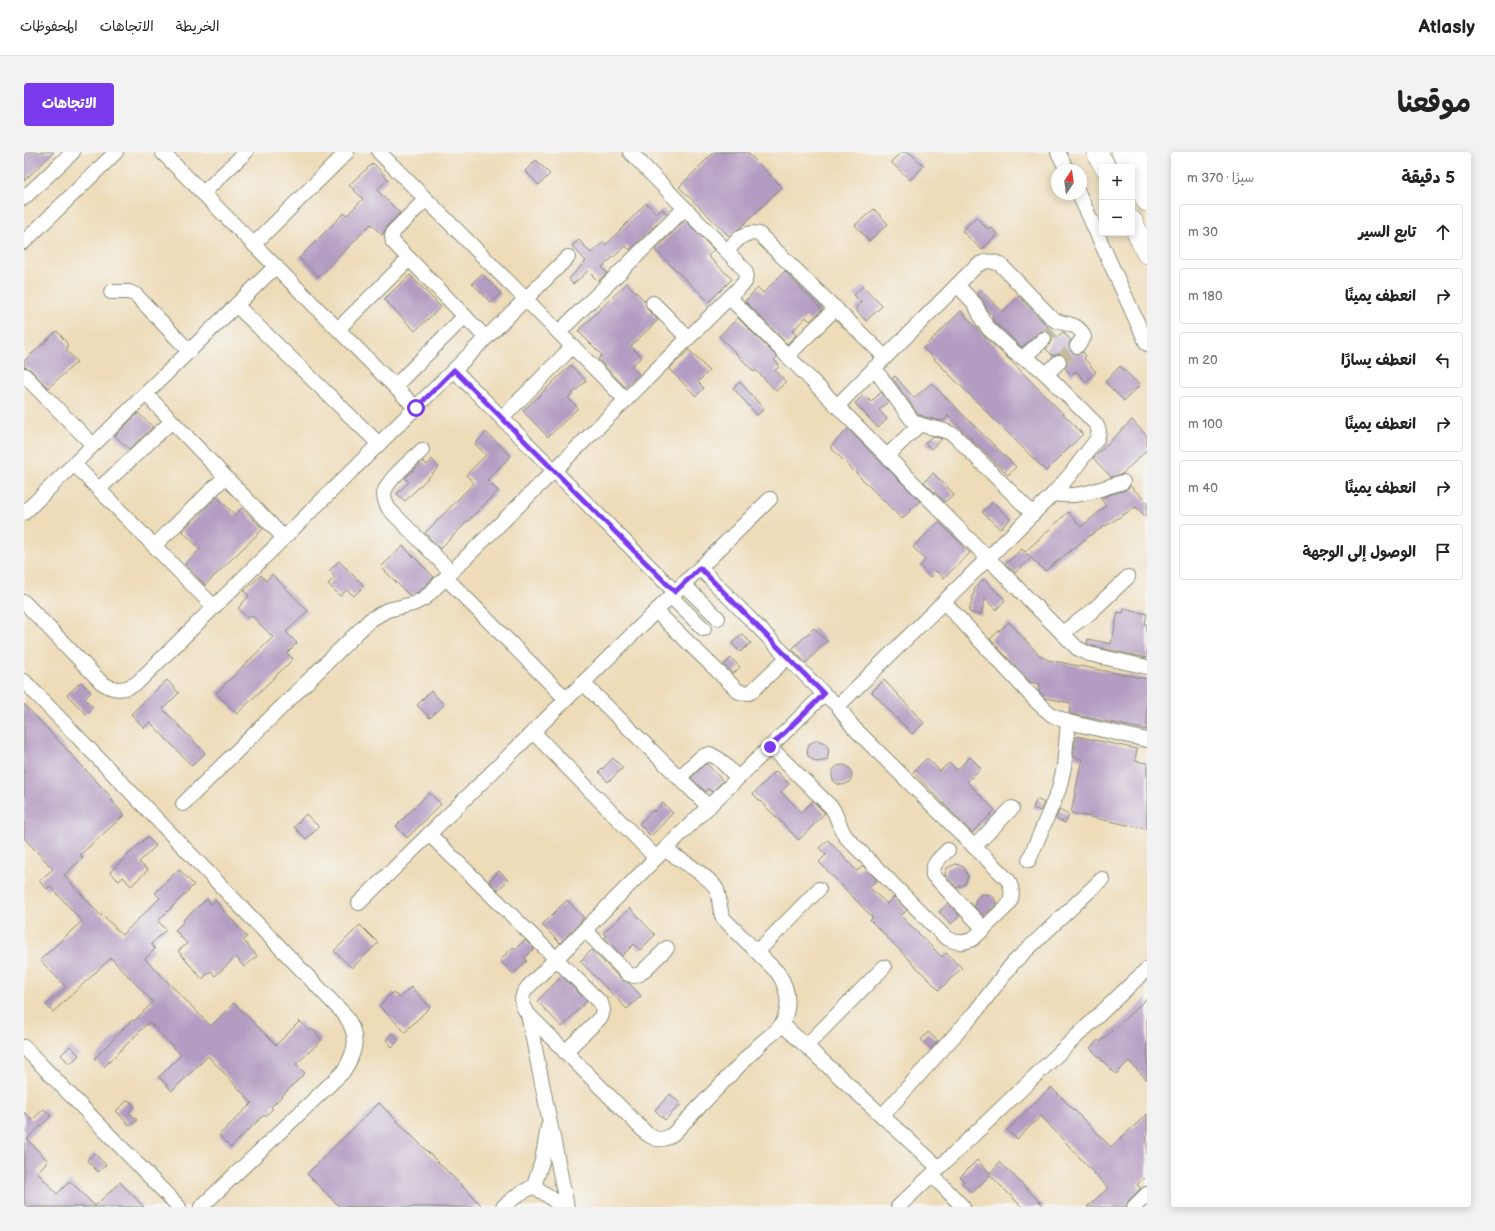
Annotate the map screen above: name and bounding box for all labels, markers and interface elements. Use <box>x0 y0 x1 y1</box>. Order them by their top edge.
text: Atlasly <box>1418 16 1475 39</box>
text: المحفوظات <box>20 18 78 35</box>
text: الاتجاهات <box>100 18 154 35</box>
text: الخريطة <box>176 18 219 35</box>
button: الاتجاهات <box>24 83 114 126</box>
text: موقعنا <box>1397 87 1471 120</box>
north arrow <box>1051 164 1087 200</box>
map controls <box>1099 164 1135 236</box>
button: + <box>1099 164 1135 200</box>
text: 5 دقيقة <box>1401 168 1455 188</box>
text: سيرًا · 370 m <box>1187 170 1254 186</box>
button: − <box>1099 200 1135 236</box>
icon: ahead <box>1432 221 1454 243</box>
text: تابع السير <box>1358 223 1416 242</box>
text: 30 m <box>1188 224 1218 240</box>
icon: right <box>1432 285 1454 307</box>
text: انعطف يمينًا <box>1345 287 1416 306</box>
text: 180 m <box>1188 288 1223 304</box>
icon: left <box>1432 349 1454 371</box>
text: انعطف يسارًا <box>1341 351 1416 370</box>
text: 20 m <box>1188 352 1218 368</box>
route start <box>407 399 425 417</box>
icon: right <box>1432 413 1454 435</box>
text: انعطف يمينًا <box>1345 415 1416 434</box>
text: 100 m <box>1188 416 1223 432</box>
icon: right <box>1432 477 1454 499</box>
text: انعطف يمينًا <box>1345 479 1416 498</box>
text: 40 m <box>1188 480 1218 496</box>
icon: arrive <box>1432 541 1454 563</box>
text: الوصول إلى الوجهة <box>1302 543 1416 562</box>
route end <box>761 738 779 756</box>

